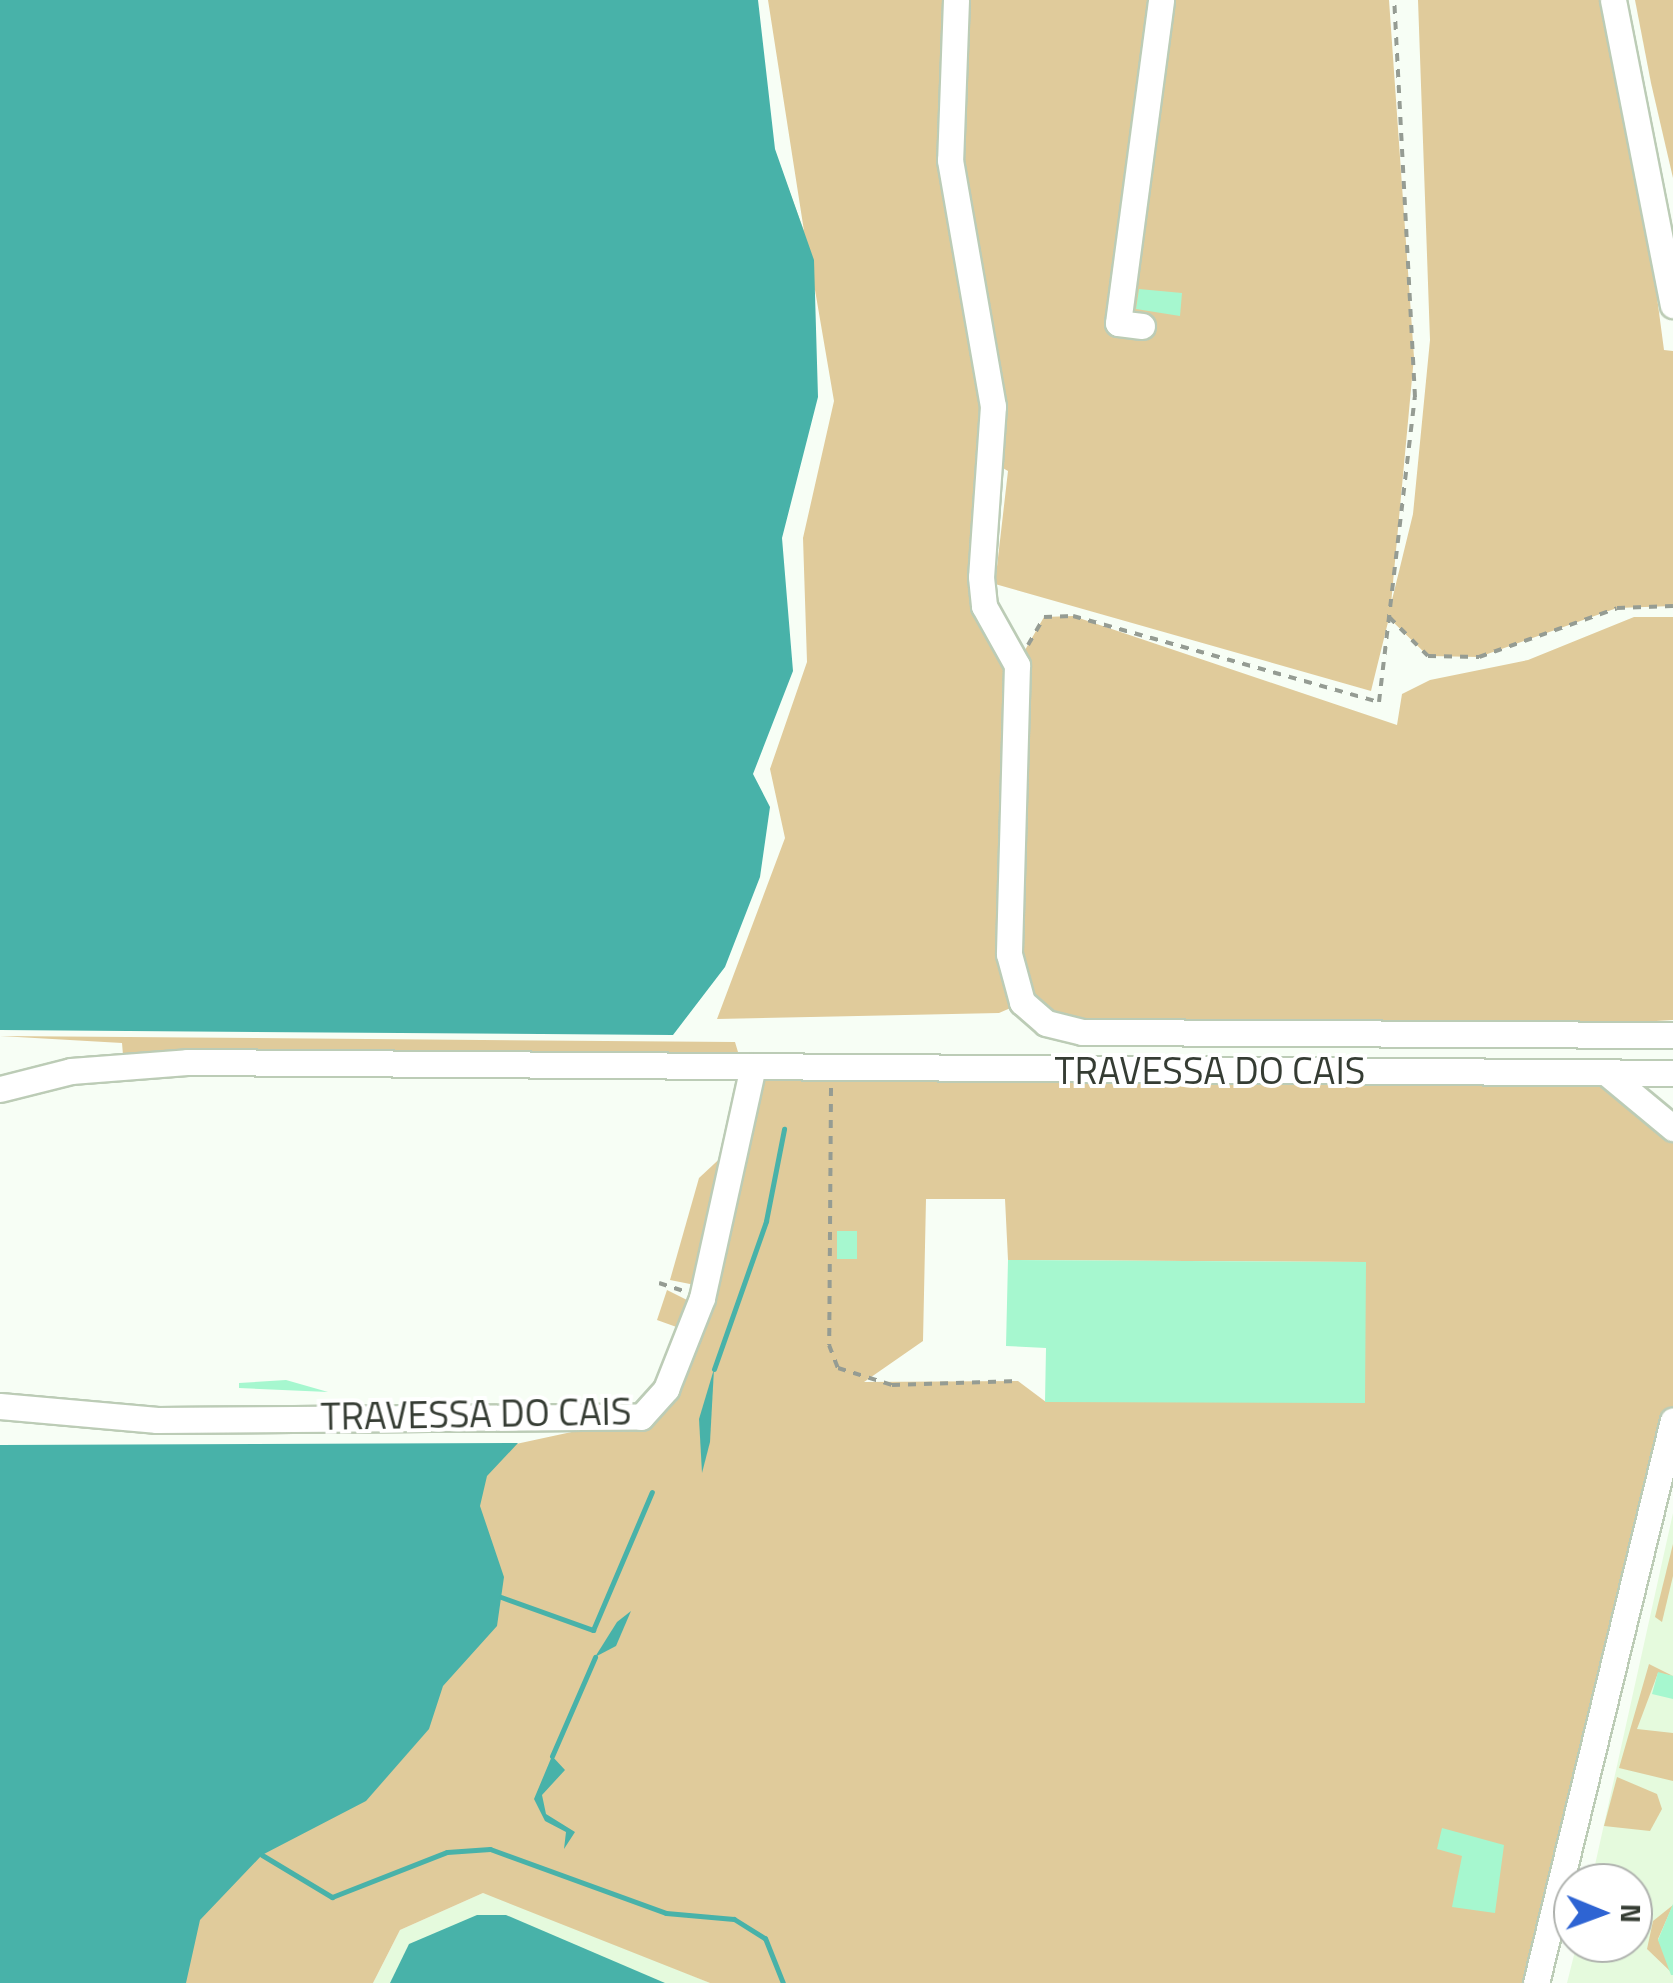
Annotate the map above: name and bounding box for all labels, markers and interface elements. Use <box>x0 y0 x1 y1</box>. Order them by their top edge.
street label: TRAVESSA DO CAIS <box>1055 1048 1365 1094</box>
street label: TRAVESSA DO CAIS <box>320 1388 632 1440</box>
north arrow <box>1553 1863 1653 1963</box>
text: N <box>1610 1903 1653 1924</box>

